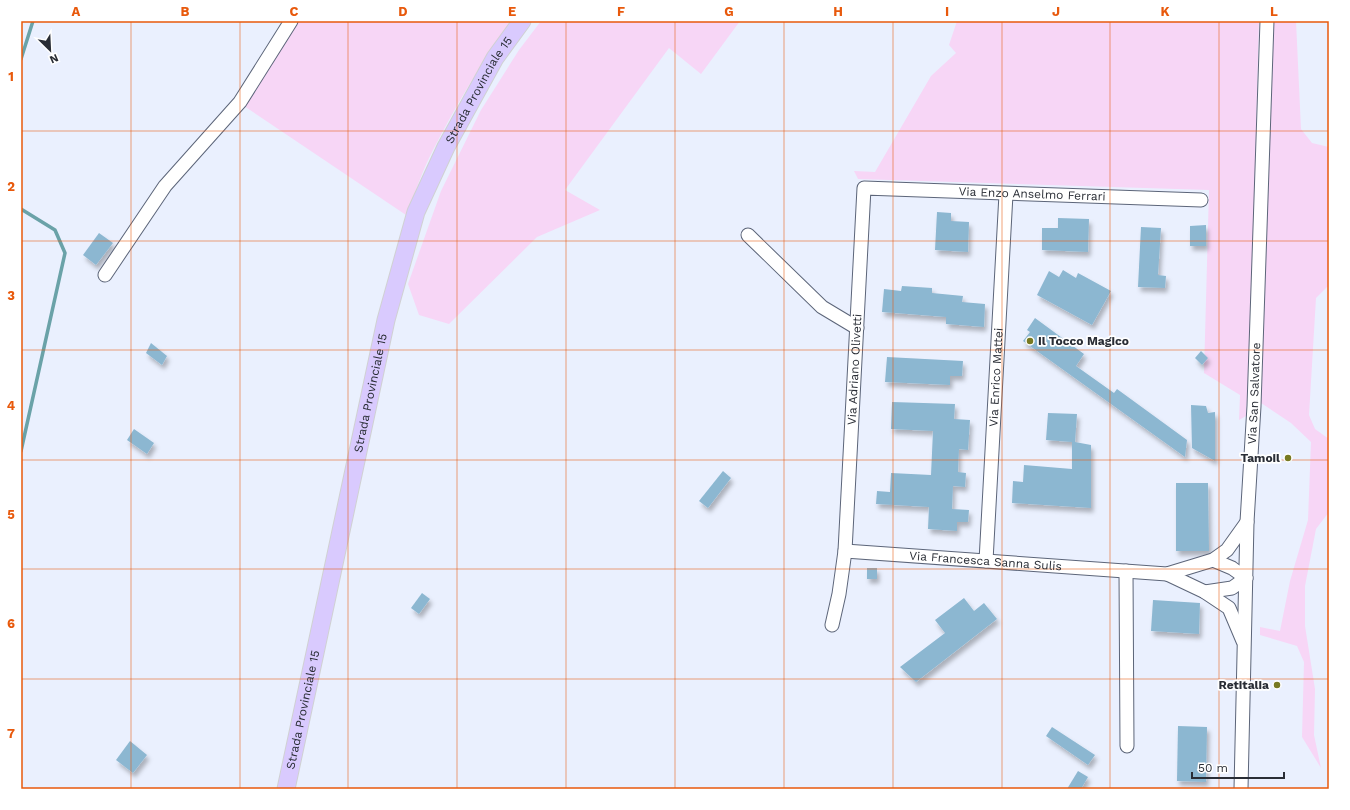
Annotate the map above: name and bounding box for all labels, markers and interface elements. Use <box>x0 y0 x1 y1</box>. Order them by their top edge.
text: A <box>72 4 81 19</box>
text: B <box>181 4 190 19</box>
text: C <box>290 4 299 19</box>
text: D <box>398 4 408 19</box>
text: E <box>508 4 516 19</box>
text: F <box>617 4 625 19</box>
text: G <box>724 4 734 19</box>
text: H <box>833 4 843 19</box>
text: I <box>945 4 949 19</box>
text: J <box>1052 4 1060 19</box>
text: K <box>1160 4 1170 19</box>
text: L <box>1270 4 1278 19</box>
north arrow <box>30 30 70 70</box>
street label: Strada Provinciale 15 <box>442 34 515 146</box>
text: N <box>47 51 60 66</box>
text: 1 <box>8 69 14 84</box>
text: 2 <box>7 179 15 194</box>
street label: Via Enzo Anselmo Ferrari <box>958 184 1106 204</box>
text: 3 <box>7 288 15 303</box>
street label: Via Adriano Olivetti <box>845 313 864 425</box>
street label: Via Enrico Mattei <box>986 327 1006 427</box>
street label: Strada Provinciale 15 <box>351 332 390 454</box>
place label: Il Tocco Magico <box>1038 334 1129 348</box>
marker: Il Tocco Magico <box>1025 336 1035 346</box>
street label: Via San Salvatore <box>1245 342 1263 445</box>
text: 4 <box>7 398 16 413</box>
place label: Tamoil <box>1240 451 1280 465</box>
marker: Tamoil <box>1283 453 1293 463</box>
text: 5 <box>7 507 15 522</box>
street label: Via Francesca Sanna Sulis <box>909 549 1062 573</box>
text: 6 <box>7 616 15 631</box>
street label: Strada Provinciale 15 <box>283 649 322 771</box>
place label: Retitalia <box>1219 678 1269 692</box>
marker: Retitalia <box>1272 680 1282 690</box>
text: 7 <box>7 726 15 741</box>
scale bar <box>1192 754 1284 780</box>
text: 50 m <box>1198 761 1228 775</box>

